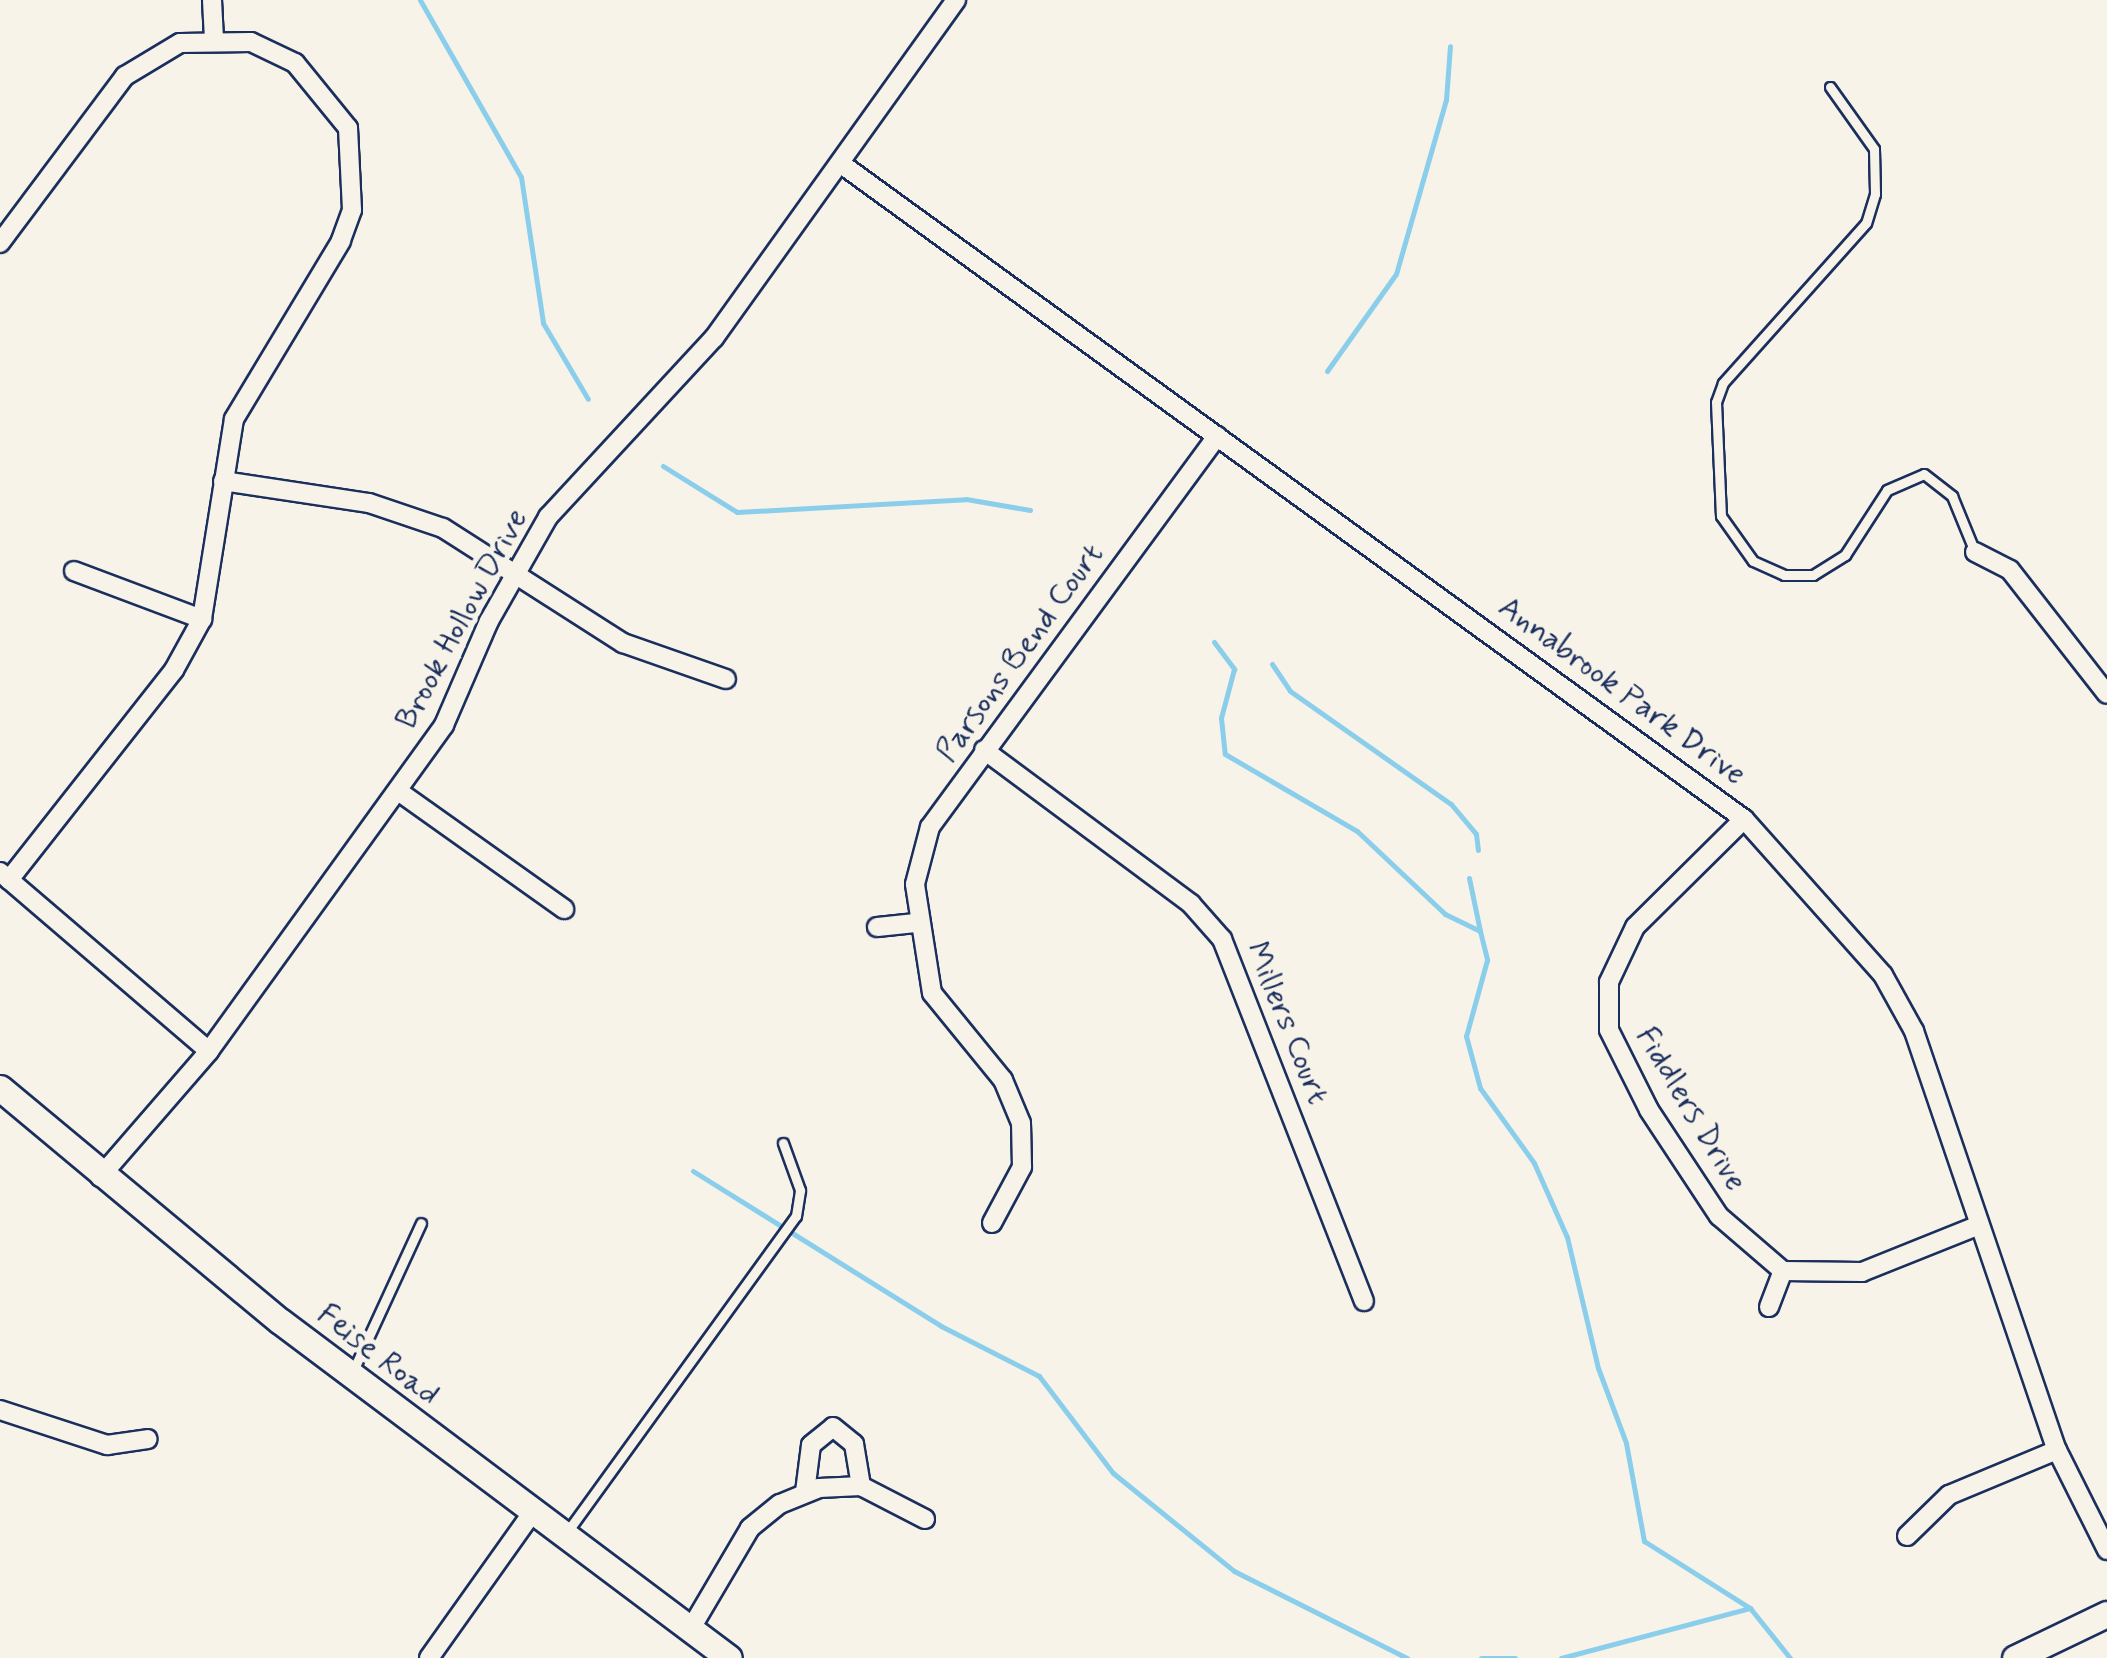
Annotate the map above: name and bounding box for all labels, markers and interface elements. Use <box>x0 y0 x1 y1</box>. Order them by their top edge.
street label: Brook Hollow Drive <box>387 501 537 737</box>
street label: Parsons Bend Court <box>926 533 1114 773</box>
street label: Annabrook Park Drive <box>1492 589 1752 793</box>
street label: Millers Court <box>1236 933 1338 1113</box>
street label: Fiddlers Drive <box>1627 1020 1755 1198</box>
street label: Feise Road <box>310 1296 446 1414</box>

